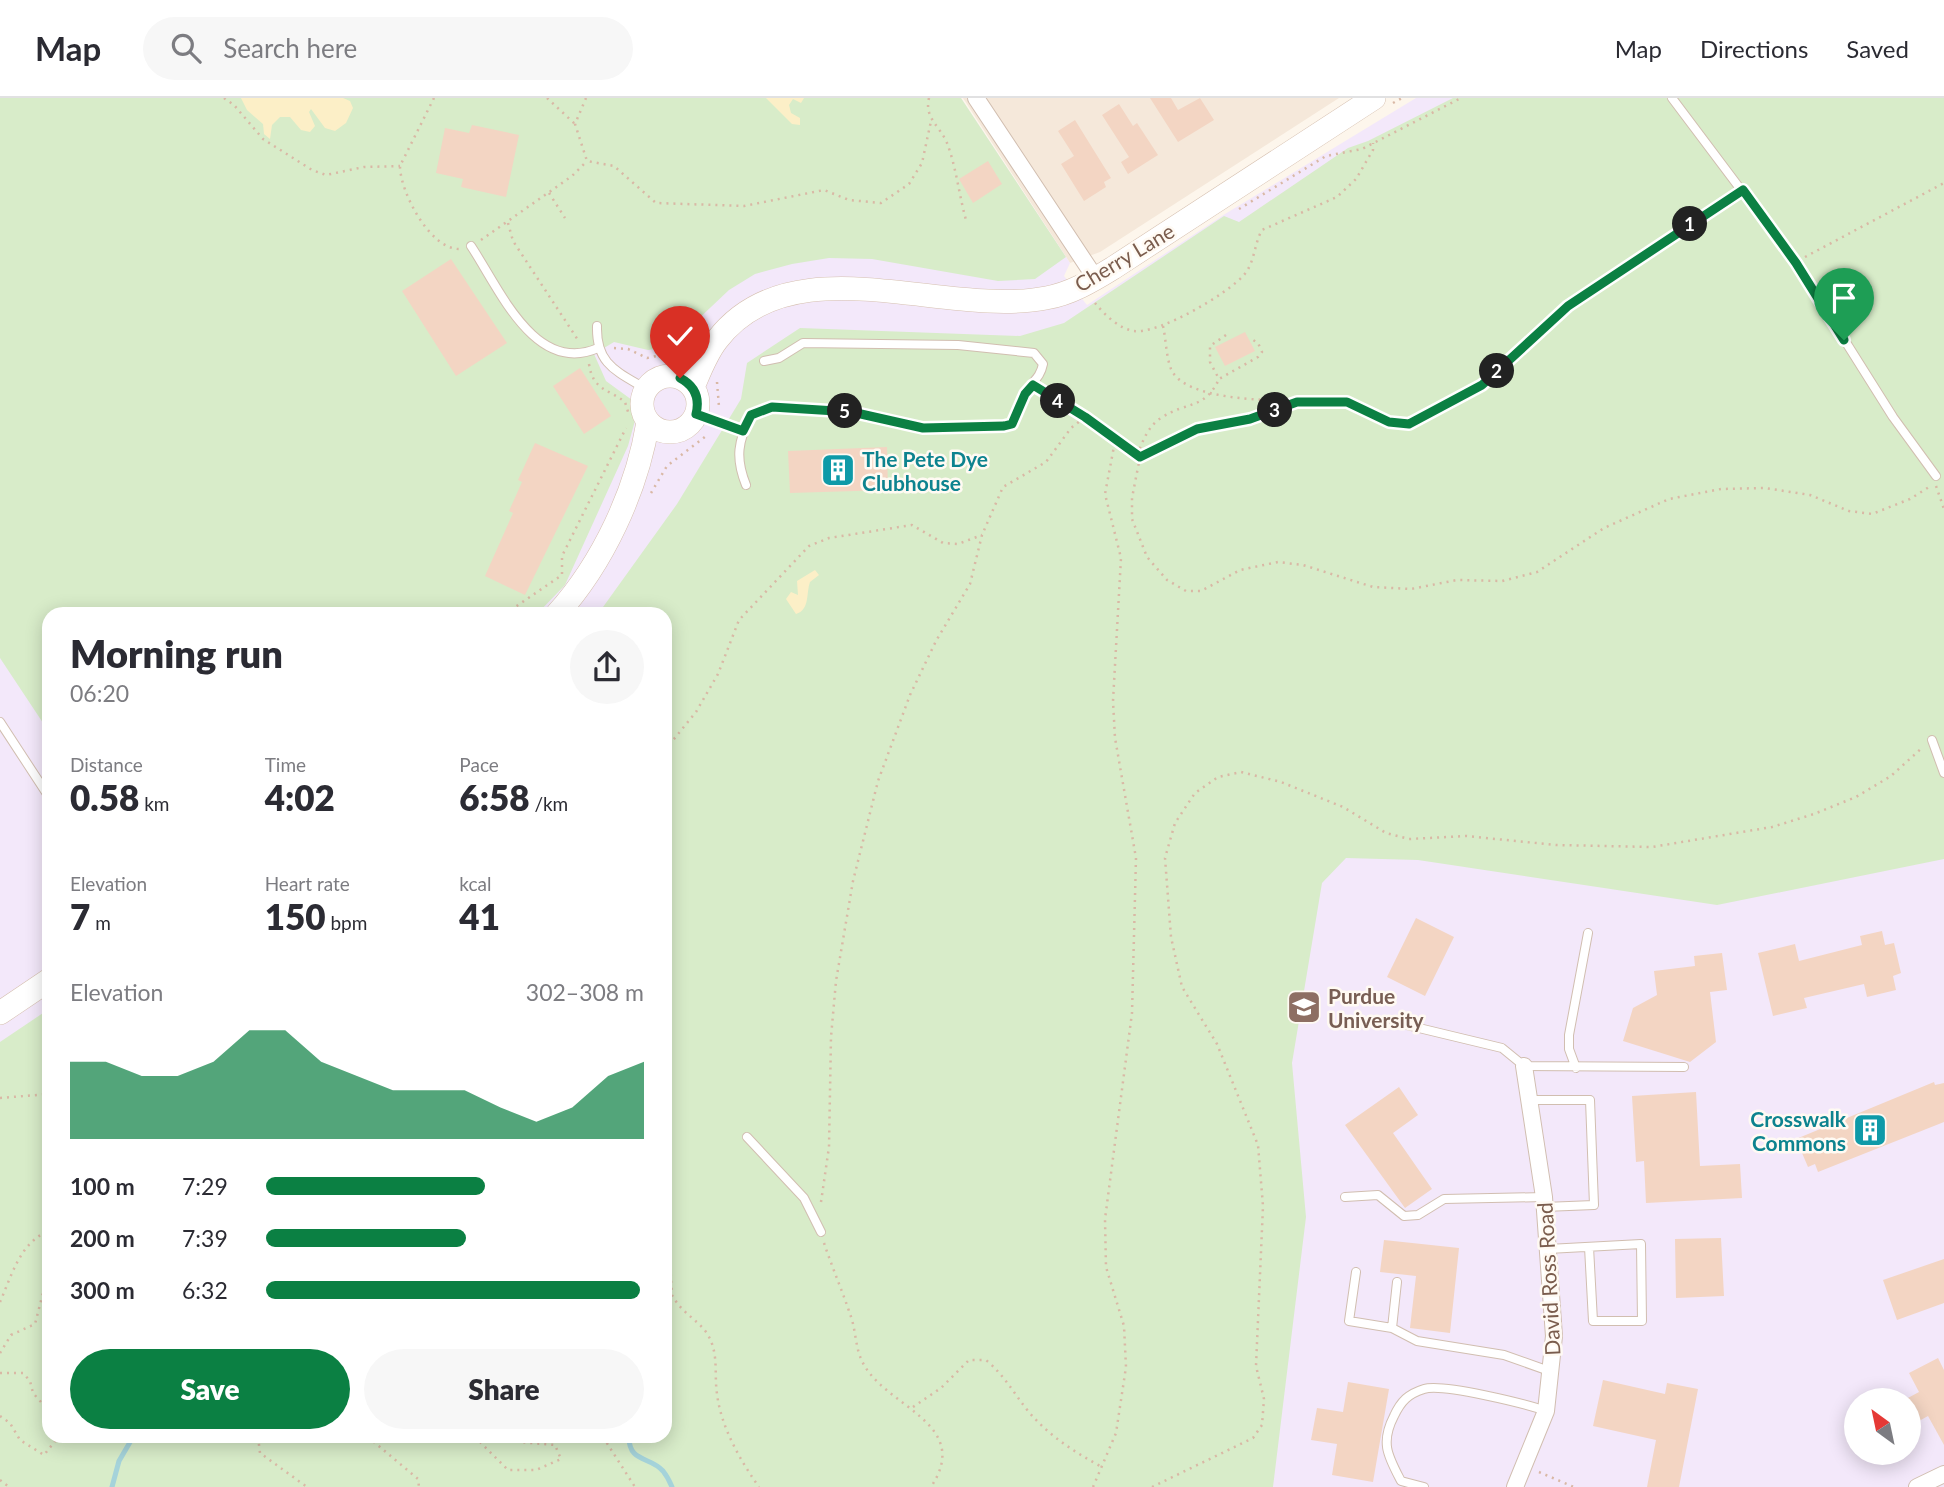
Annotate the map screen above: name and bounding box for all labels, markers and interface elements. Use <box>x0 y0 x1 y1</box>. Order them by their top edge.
search box <box>143 17 633 80</box>
text: Map <box>35 28 101 68</box>
icon: search <box>167 29 205 67</box>
text: Search here <box>223 32 357 64</box>
text: Map <box>1615 34 1662 63</box>
text: Directions <box>1700 34 1808 63</box>
text: Saved <box>1846 34 1909 63</box>
pin: 1 <box>1672 206 1708 242</box>
text: 1 <box>1684 212 1695 235</box>
street label: Cherry Lane <box>1070 217 1178 297</box>
pin <box>1814 268 1874 340</box>
icon: arrive <box>1825 279 1863 317</box>
pin <box>650 306 710 378</box>
icon: check <box>661 317 699 355</box>
pin: 2 <box>1480 354 1514 388</box>
text: 2 <box>1491 359 1502 382</box>
pin: 4 <box>1040 384 1076 418</box>
text: 4 <box>1052 389 1063 412</box>
pin: 3 <box>1258 392 1292 428</box>
pin: 5 <box>828 394 862 428</box>
text: 3 <box>1269 398 1280 421</box>
text: 5 <box>839 399 850 422</box>
place label: The Pete Dye Clubhouse <box>862 446 988 495</box>
building icon: The Pete Dye Clubhouse <box>819 451 857 489</box>
text: Morning run <box>70 630 283 676</box>
button: share <box>570 630 644 704</box>
text: 06:20 <box>70 679 129 707</box>
text: Distance <box>70 753 143 776</box>
text: Time <box>265 753 306 776</box>
text: Pace <box>459 753 499 776</box>
text: 0.58 <box>70 776 139 818</box>
text: 4:02 <box>265 776 335 818</box>
text: 6:58 <box>459 776 530 818</box>
text: km <box>139 792 169 815</box>
text: /km <box>530 792 568 815</box>
text: Elevation <box>70 872 147 895</box>
text: Heart rate <box>265 872 350 895</box>
text: kcal <box>459 872 491 895</box>
text: 7 <box>70 895 90 937</box>
text: 150 <box>265 895 326 937</box>
text: 41 <box>459 895 500 937</box>
text: m <box>90 911 111 934</box>
text: bpm <box>326 911 367 934</box>
text: Elevation <box>70 978 163 1006</box>
text: 302–308 m <box>526 978 644 1006</box>
place label: Purdue University <box>1328 983 1425 1032</box>
school or university icon: Purdue University <box>1285 988 1323 1026</box>
place label: Crosswalk Commons <box>1750 1106 1847 1155</box>
building icon: Crosswalk Commons <box>1851 1111 1889 1149</box>
text: 100 m <box>70 1172 135 1200</box>
text: 7:29 <box>182 1172 228 1200</box>
street label: David Ross Road <box>1532 1202 1564 1356</box>
text: 200 m <box>70 1224 135 1252</box>
text: 7:39 <box>182 1224 228 1252</box>
text: 300 m <box>70 1276 135 1304</box>
text: 6:32 <box>182 1276 228 1304</box>
button: Save <box>70 1349 350 1429</box>
button: Share <box>364 1349 644 1429</box>
north arrow <box>1844 1388 1922 1465</box>
map controls <box>1844 1388 1921 1465</box>

